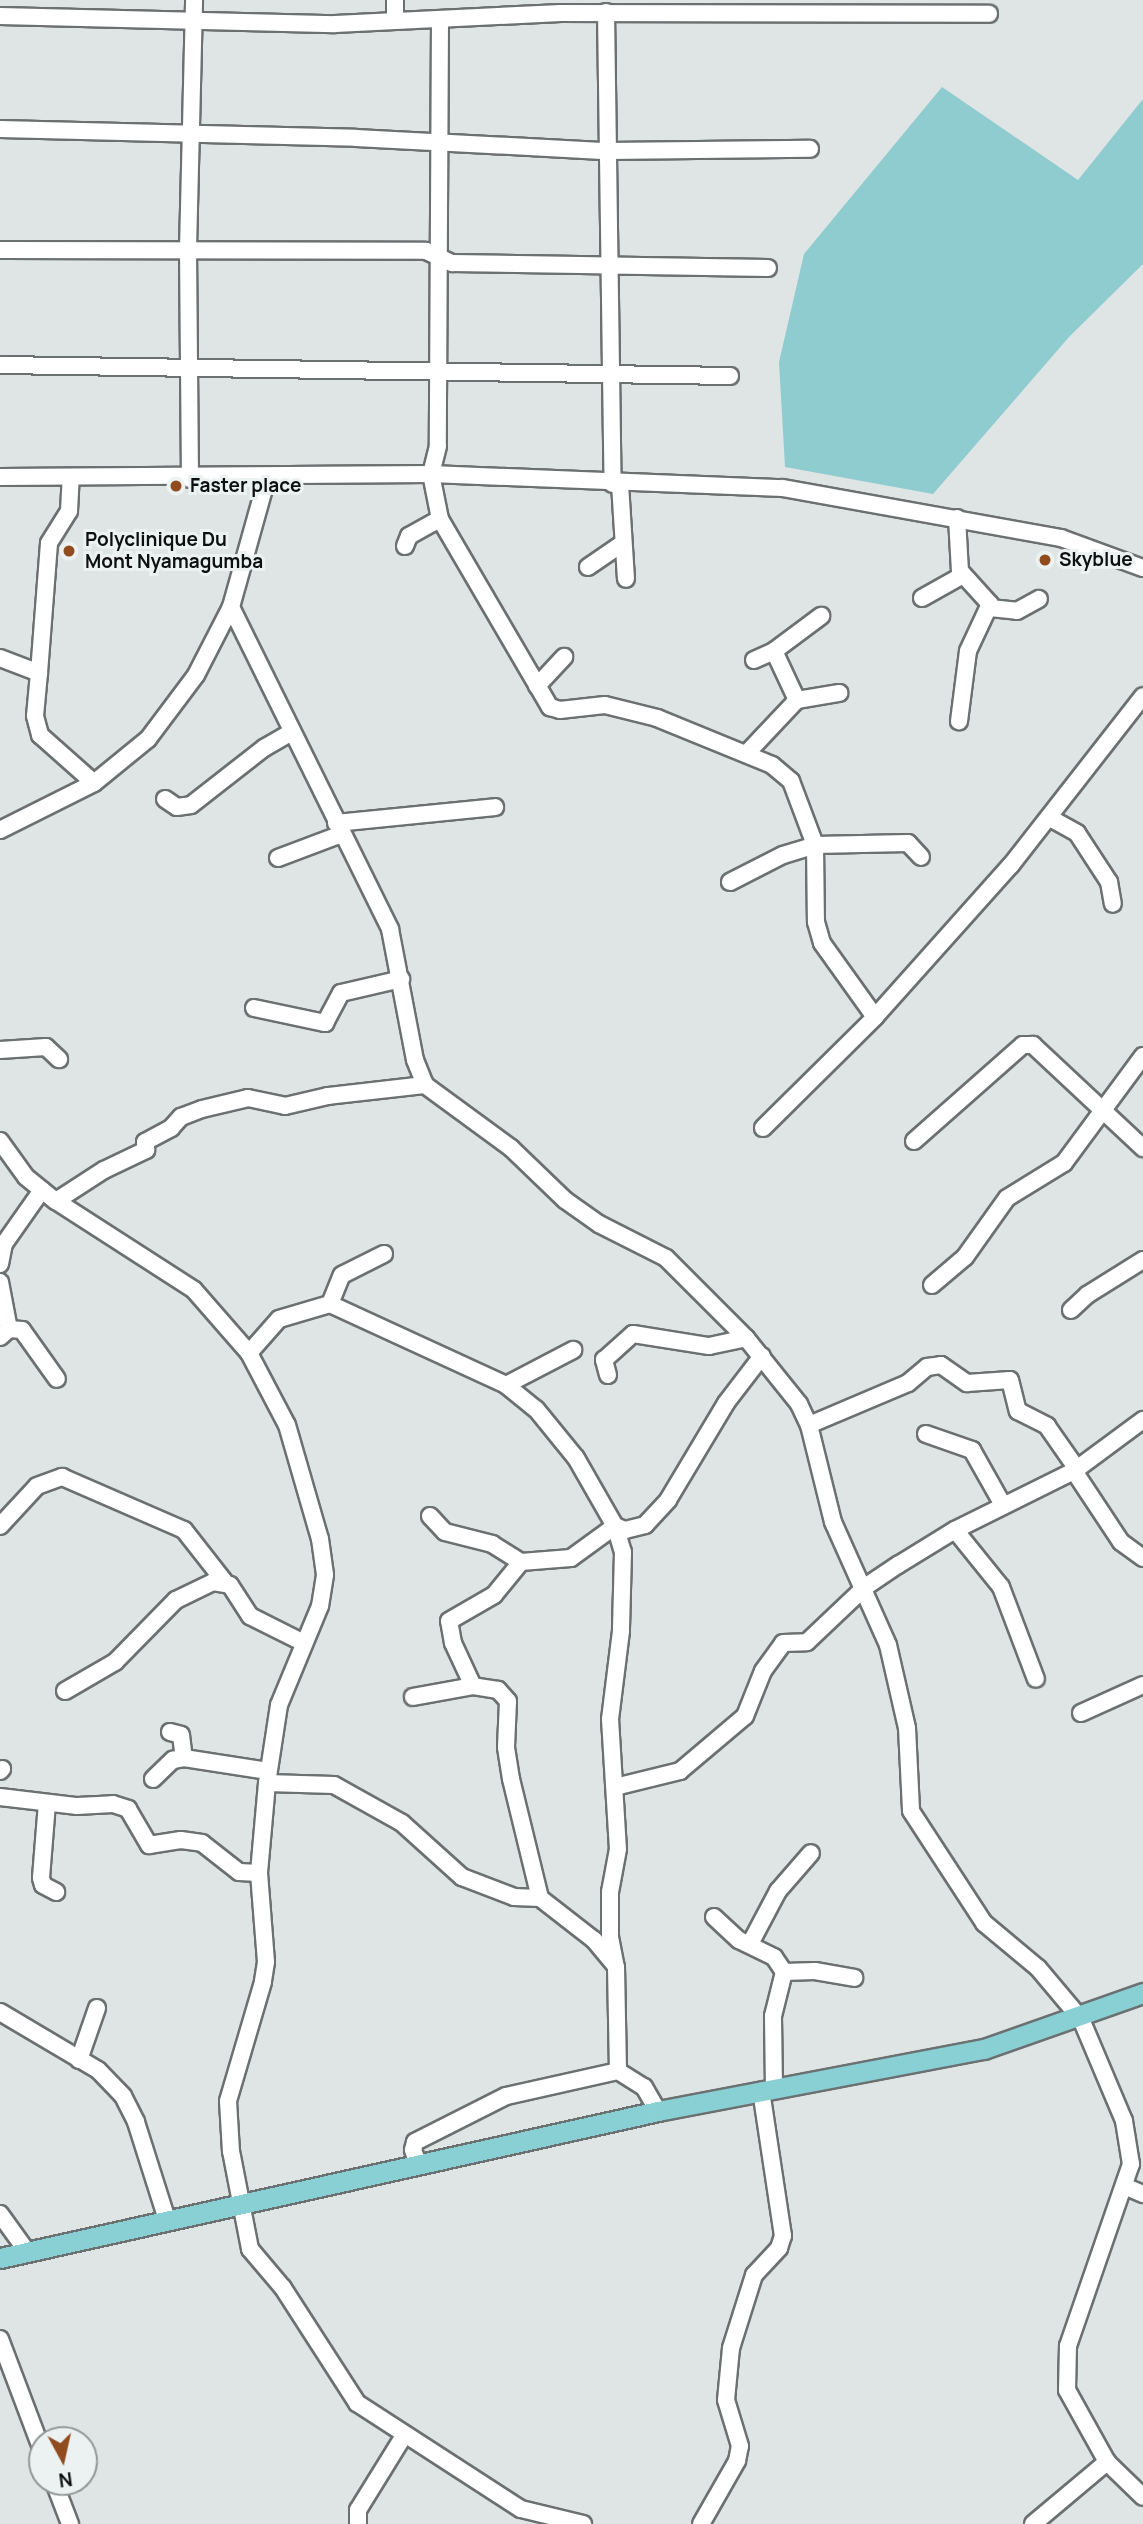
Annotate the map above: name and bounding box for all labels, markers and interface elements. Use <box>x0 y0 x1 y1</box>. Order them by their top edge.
place label: Faster place <box>190 475 301 497</box>
marker: Faster place <box>168 478 184 494</box>
place label: Polyclinique Du Mont Nyamagumba <box>85 529 263 573</box>
marker: Polyclinique Du Mont Nyamagumba <box>59 541 79 561</box>
place label: Skyblue <box>1059 549 1133 571</box>
marker: Skyblue <box>1037 552 1053 568</box>
north arrow <box>28 2426 98 2496</box>
text: N <box>57 2466 74 2494</box>

